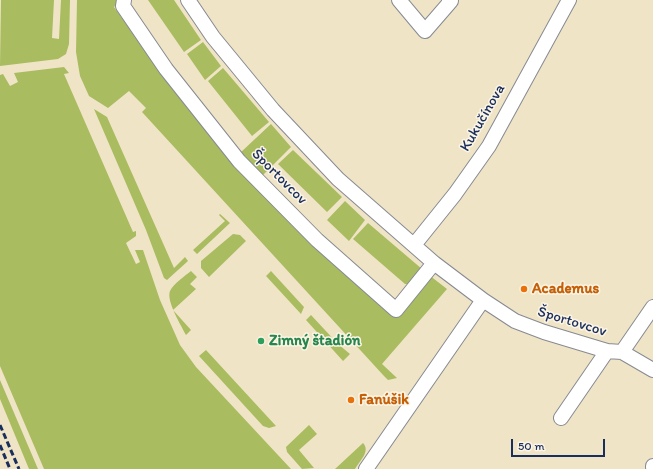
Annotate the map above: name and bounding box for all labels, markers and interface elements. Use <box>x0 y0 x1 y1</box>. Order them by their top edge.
street label: Kukučínova <box>456 81 510 155</box>
street label: Športovcov <box>247 145 311 209</box>
place label: Academus <box>532 280 599 298</box>
marker: Academus <box>519 284 529 294</box>
street label: Športovcov <box>535 303 609 341</box>
place label: Zimný štadión <box>269 332 361 350</box>
marker: Zimný štadión <box>256 336 266 346</box>
place label: Fanúšik <box>359 391 409 409</box>
marker: Fanúšik <box>346 395 356 405</box>
scale bar <box>513 431 607 457</box>
text: 50 m <box>518 439 544 453</box>

